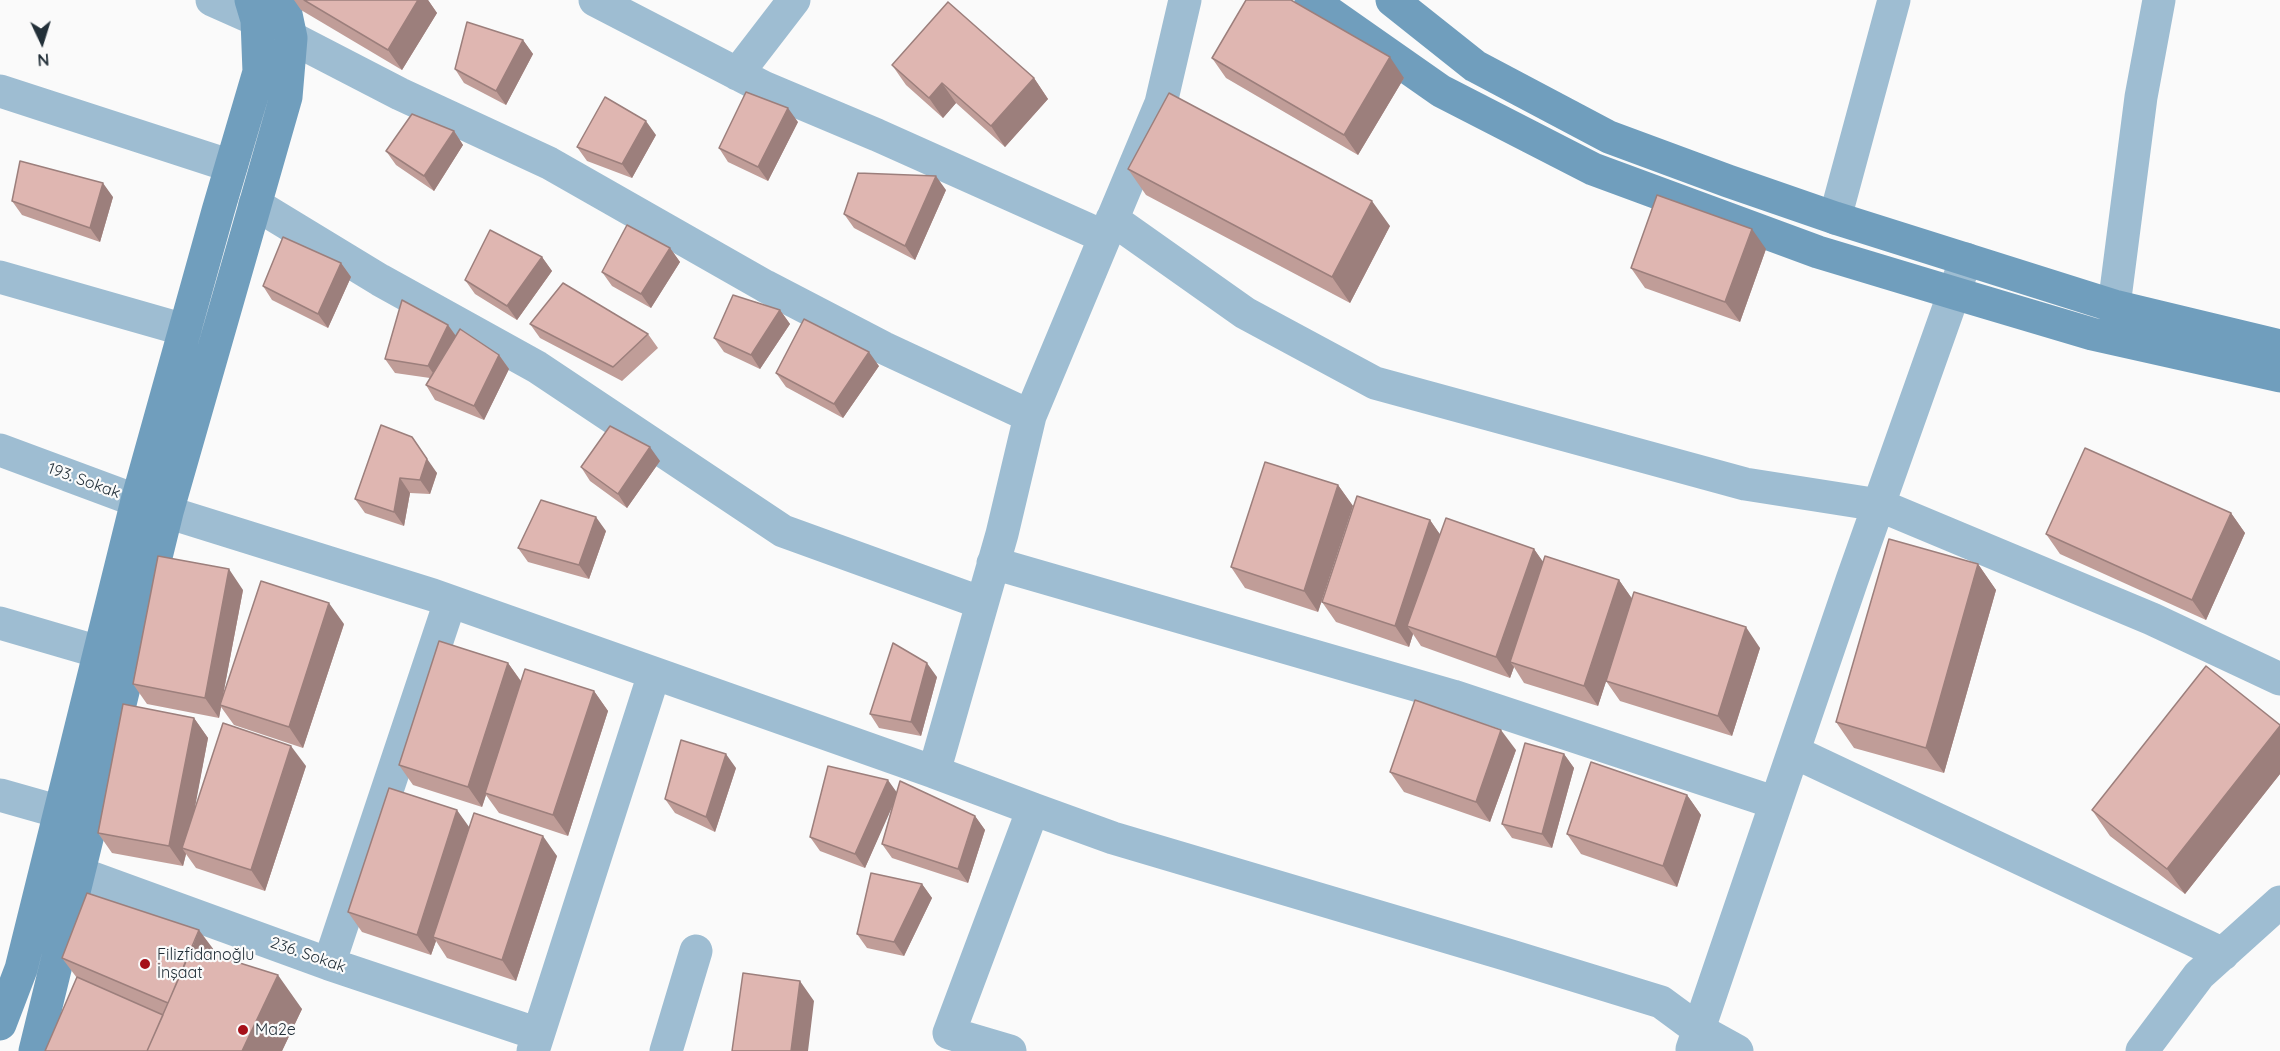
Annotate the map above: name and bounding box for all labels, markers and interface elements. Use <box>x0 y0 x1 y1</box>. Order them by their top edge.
north arrow <box>12 12 72 72</box>
text: N <box>37 50 50 70</box>
street label: 193. Sokak <box>45 459 123 503</box>
street label: 236. Sokak <box>268 933 348 977</box>
place label: Filizfidanoğlu İnşaat <box>157 945 254 983</box>
marker: Filizfidanoğlu İnşaat <box>138 957 152 971</box>
place label: Ma2e <box>255 1020 296 1040</box>
marker: Ma2e <box>236 1023 250 1037</box>

